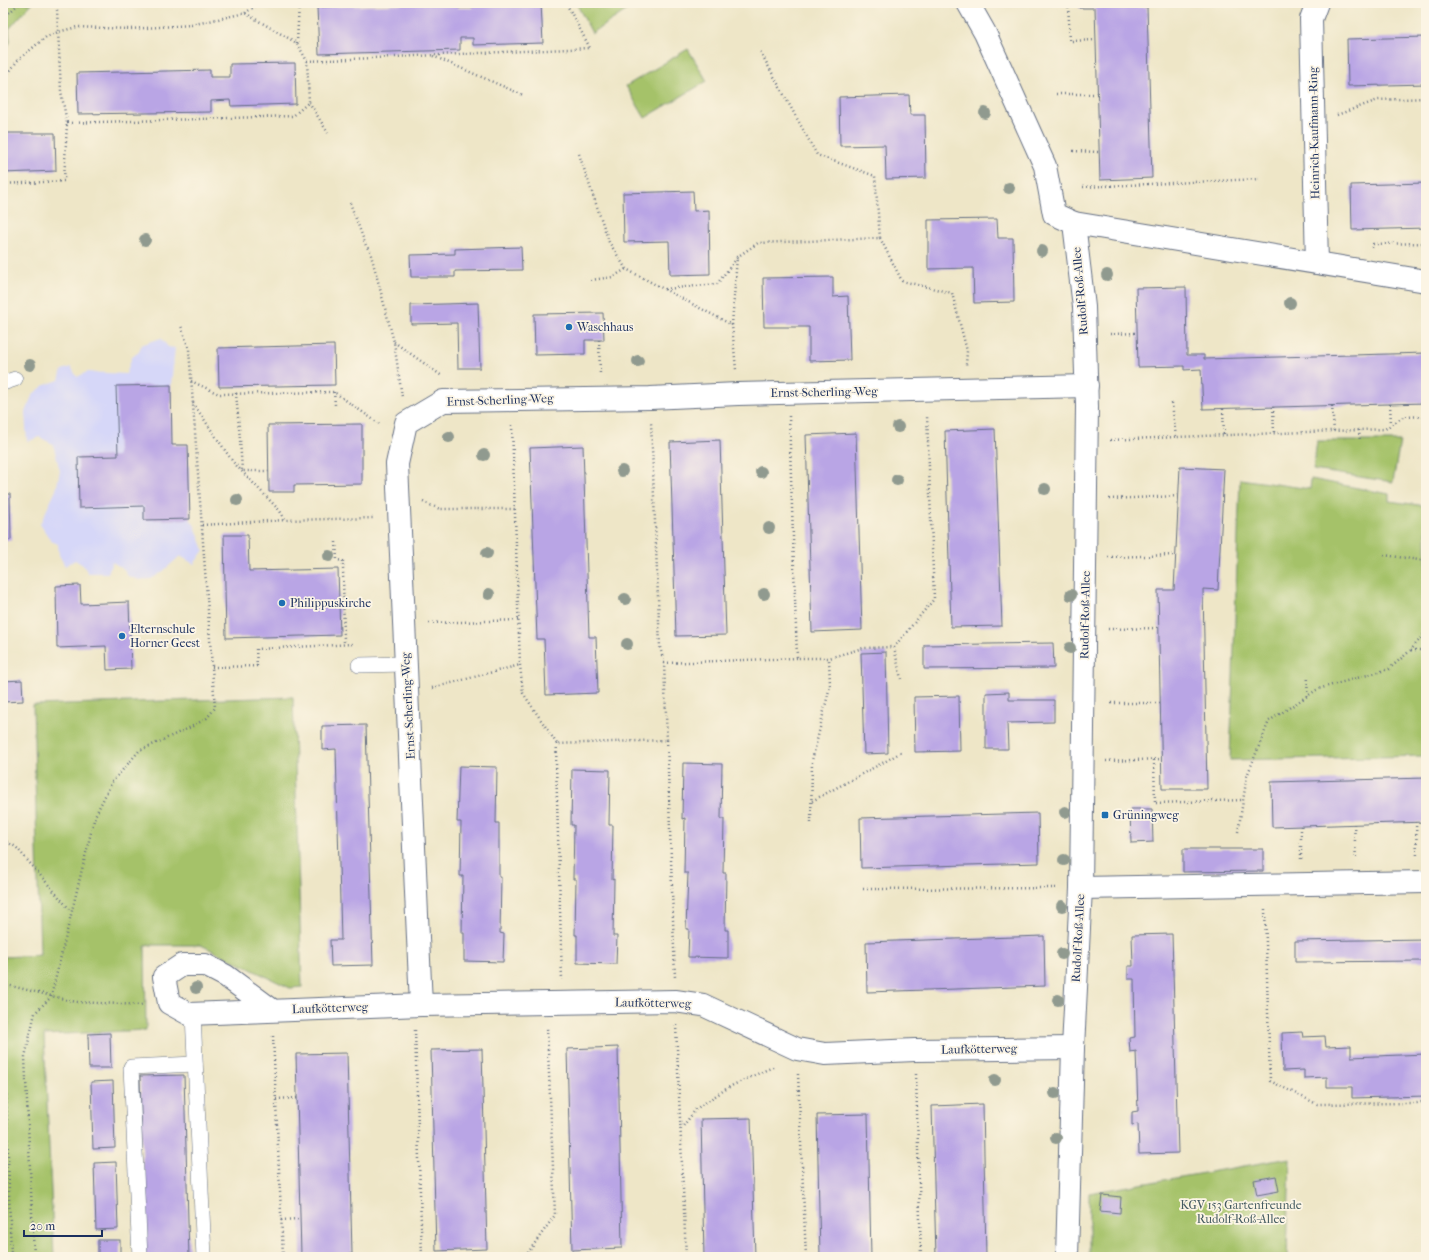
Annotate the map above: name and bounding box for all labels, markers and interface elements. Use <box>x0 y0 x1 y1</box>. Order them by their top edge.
street label: Heinrich-Kaufmann-Ring <box>1306 66 1322 200</box>
street label: Rudolf-Roß-Allee <box>1069 246 1091 336</box>
place label: Waschhaus <box>576 320 634 334</box>
marker: Waschhaus <box>564 322 574 332</box>
street label: Ernst-Scherling-Weg <box>770 384 878 400</box>
street label: Ernst-Scherling-Weg <box>446 391 554 409</box>
street label: Rudolf-Roß-Allee <box>1077 571 1093 659</box>
place label: Philippuskirche <box>290 596 371 610</box>
marker: Philippuskirche <box>277 598 287 608</box>
place label: Elternschule Horner Geest <box>130 622 201 650</box>
marker: Elternschule Horner Geest <box>117 631 127 641</box>
street label: Ernst-Scherling-Weg <box>398 652 418 760</box>
place label: Grüningweg <box>1113 808 1179 822</box>
marker: Grüningweg <box>1100 810 1110 820</box>
street label: Rudolf-Roß-Allee <box>1069 893 1087 983</box>
street label: Laufkötterweg <box>615 995 692 1011</box>
street label: Laufkötterweg <box>292 1000 369 1016</box>
street label: Laufkötterweg <box>941 1041 1018 1057</box>
park label: KGV 153 Gartenfreunde Rudolf-Roß-Allee <box>1180 1198 1302 1226</box>
scale bar <box>24 1212 102 1238</box>
text: 20 m <box>30 1219 55 1233</box>

